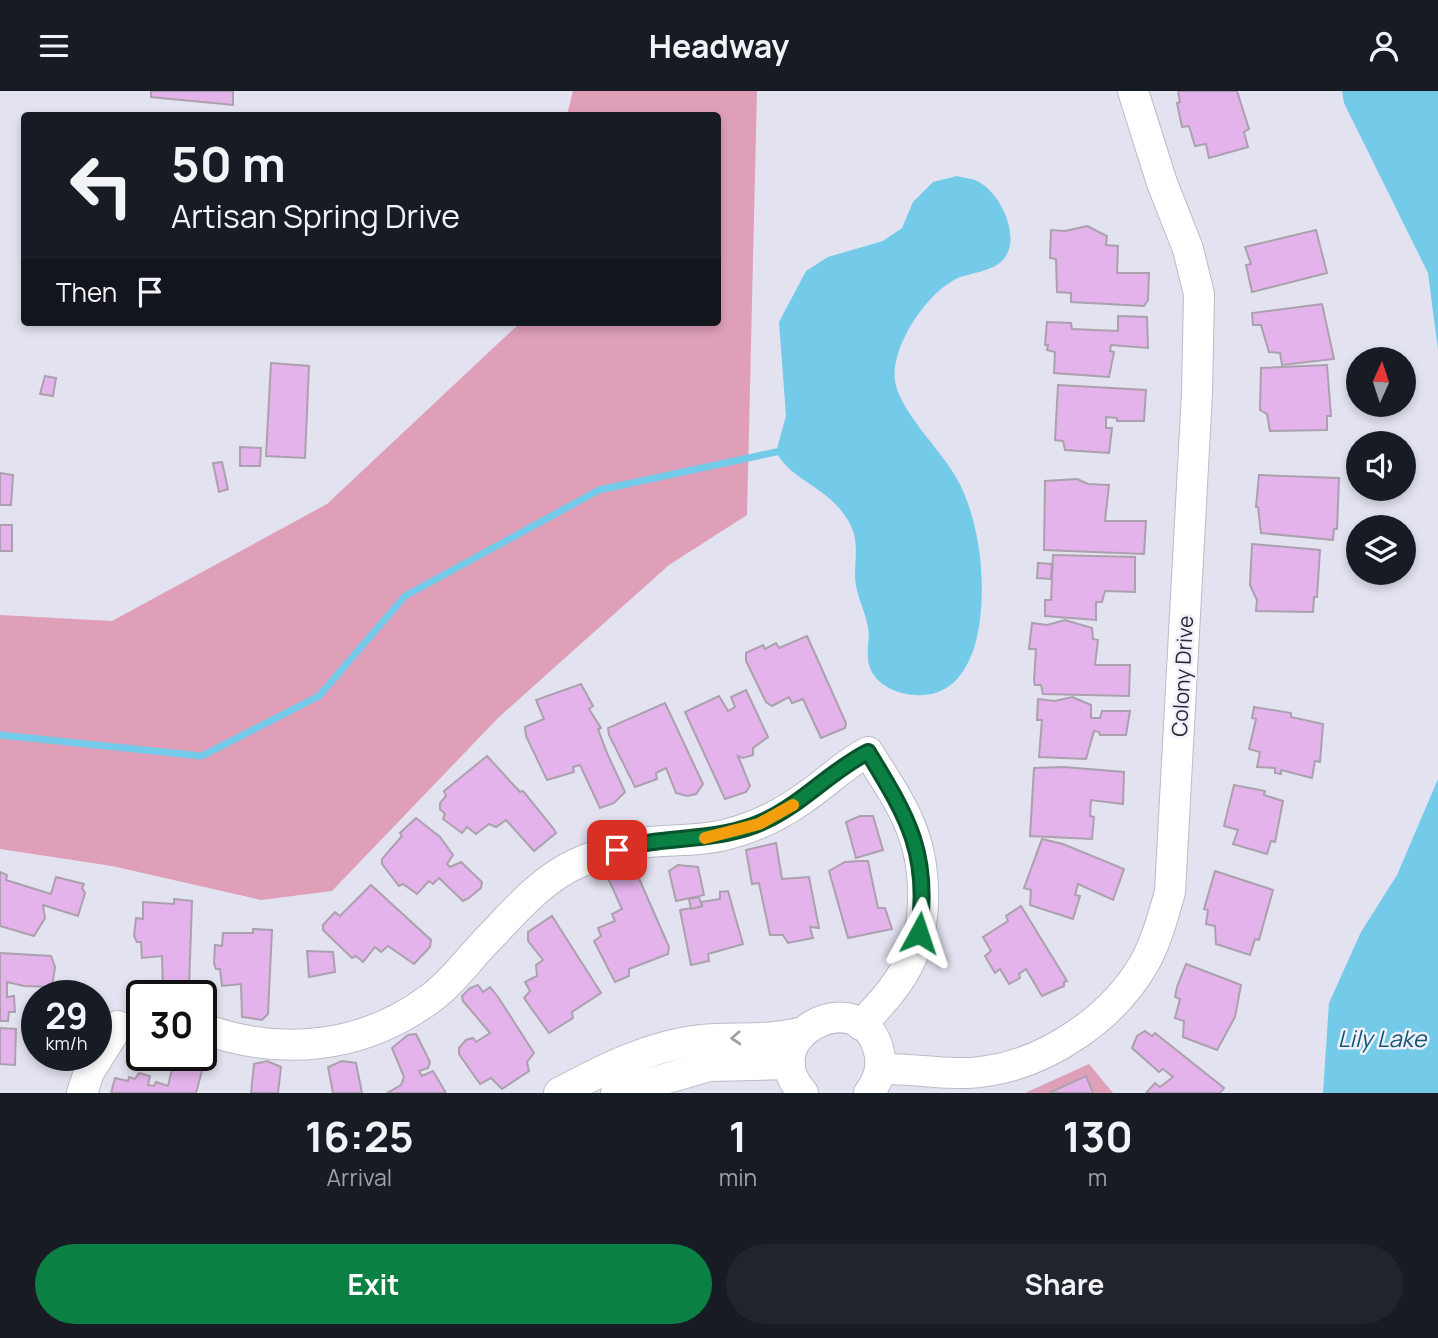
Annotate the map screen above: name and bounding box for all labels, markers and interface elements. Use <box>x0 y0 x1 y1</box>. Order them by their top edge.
text: Headway <box>649 24 789 68</box>
icon: menu <box>35 27 73 65</box>
icon: person <box>1365 27 1403 65</box>
text: 50 m <box>171 130 286 197</box>
icon: left <box>56 140 147 231</box>
text: Artisan Spring Drive <box>171 194 460 238</box>
icon: arrive <box>131 273 169 311</box>
text: Then <box>56 274 117 310</box>
north arrow <box>1346 347 1416 417</box>
map controls <box>1346 347 1416 585</box>
button: sound <box>1346 431 1416 501</box>
button: layers <box>1346 515 1416 585</box>
street label: Colony Drive <box>1165 615 1199 737</box>
pin <box>587 820 647 880</box>
icon: arrive <box>598 831 636 869</box>
position arrow <box>882 896 956 970</box>
speed limit sign: 30 <box>126 980 217 1071</box>
text: 29 <box>45 992 88 1040</box>
water label: Lily Lake <box>1338 1022 1428 1054</box>
text: km/h <box>46 1031 87 1055</box>
one-way arrow <box>730 1031 741 1046</box>
text: 16:25 <box>305 1107 414 1165</box>
text: 1 <box>729 1107 747 1165</box>
text: 130 <box>1062 1107 1133 1165</box>
text: Arrival <box>327 1161 392 1193</box>
text: min <box>719 1161 757 1193</box>
text: m <box>1088 1161 1107 1193</box>
button: Exit <box>35 1244 712 1324</box>
button: Share <box>726 1244 1403 1324</box>

